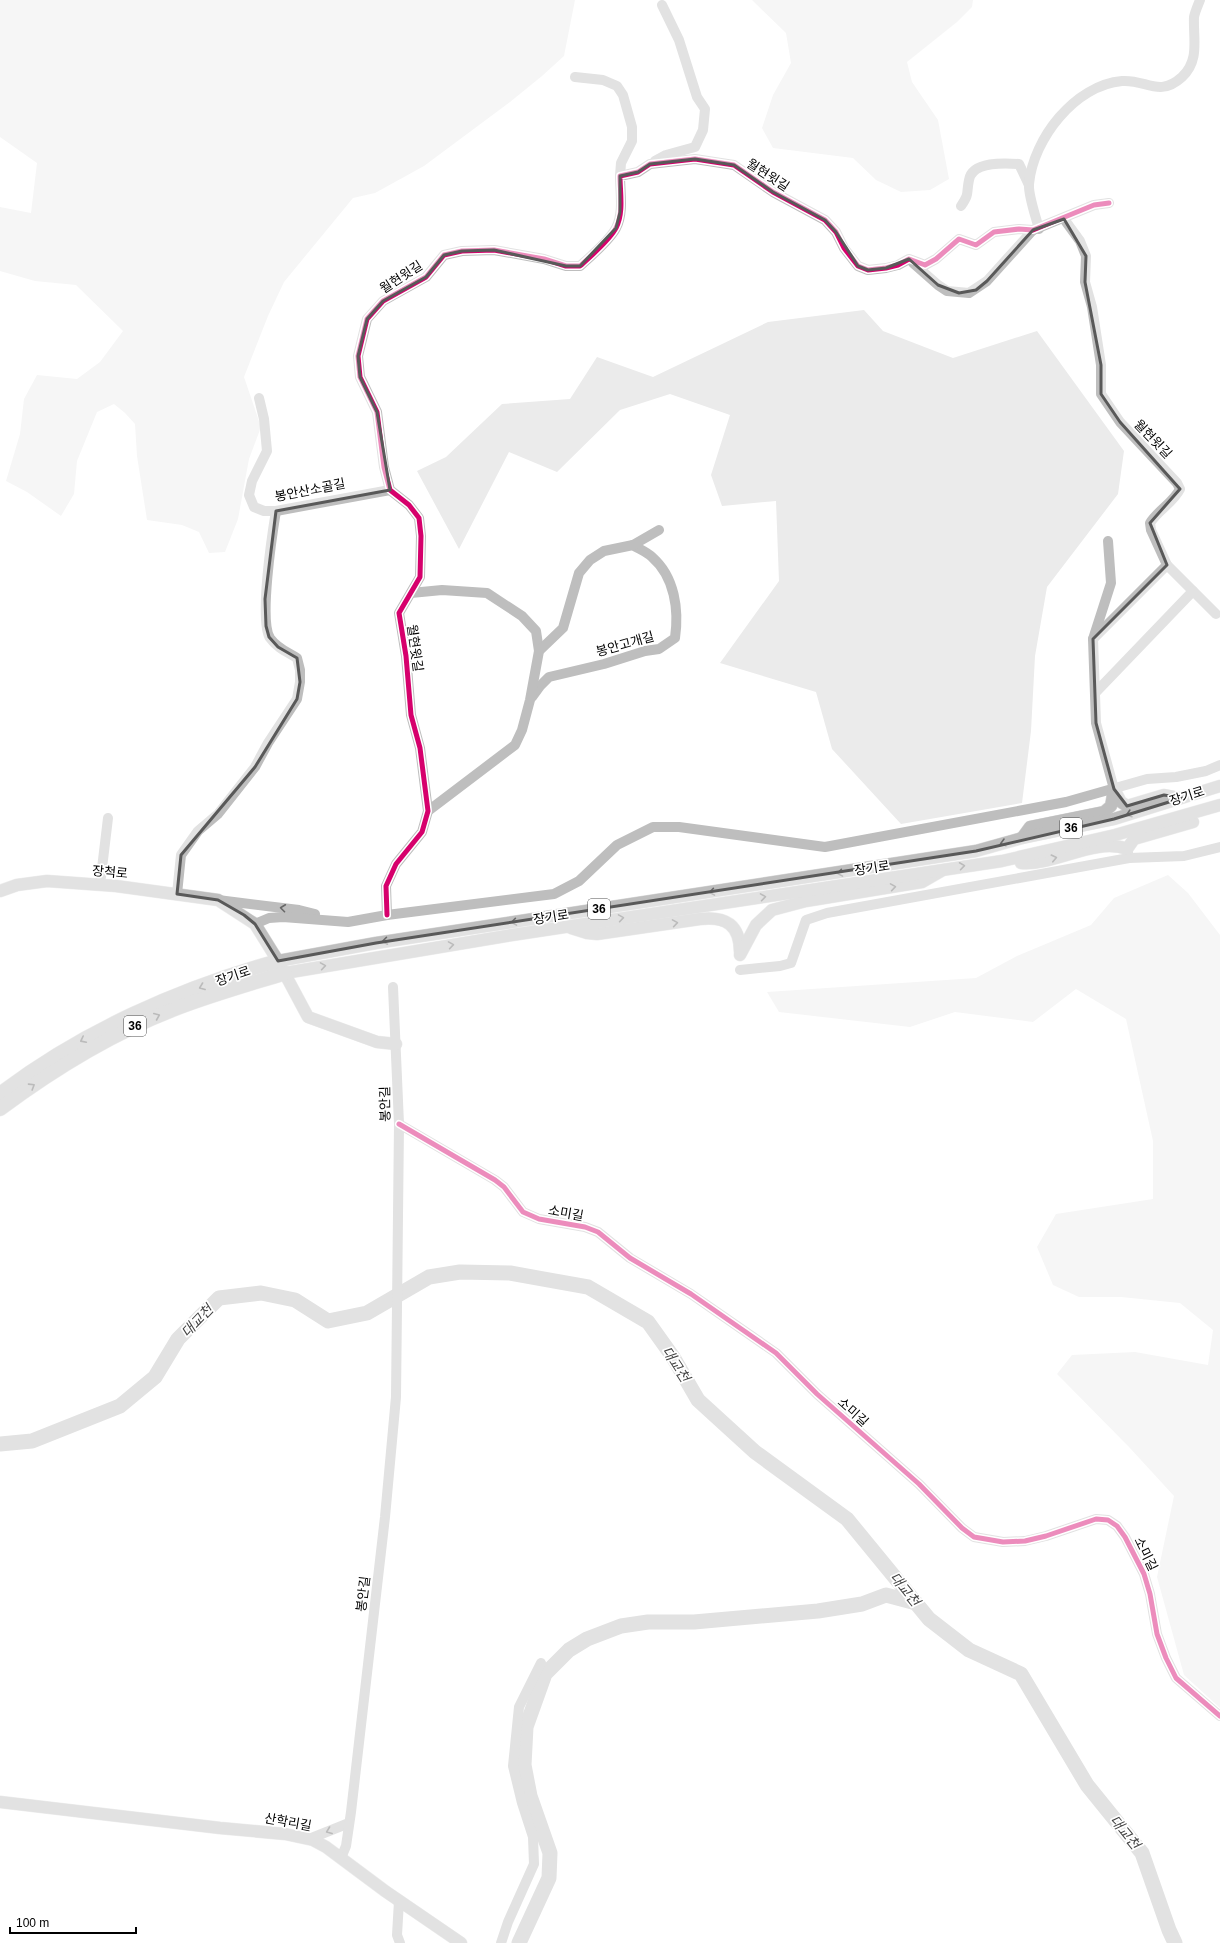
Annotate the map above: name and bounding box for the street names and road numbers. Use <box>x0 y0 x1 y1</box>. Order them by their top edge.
street label: 월현윗길 <box>744 156 792 194</box>
street label: 월현윗길 <box>377 258 425 296</box>
street label: 월현윗길 <box>1131 417 1175 461</box>
street label: 봉안산소골길 <box>273 476 347 504</box>
street label: 월현윗길 <box>404 623 426 673</box>
street label: 봉안고개길 <box>594 629 656 659</box>
street label: 장기로 <box>1168 783 1206 809</box>
road number: 36 <box>1060 818 1082 838</box>
street label: 장기로 <box>853 858 891 878</box>
street label: 장척로 <box>91 863 129 881</box>
road number: 36 <box>588 899 610 919</box>
street label: 장기로 <box>532 907 570 927</box>
street label: 장기로 <box>214 963 252 989</box>
road number: 36 <box>124 1016 146 1036</box>
street label: 봉안길 <box>377 1086 393 1122</box>
street label: 소미길 <box>547 1202 585 1224</box>
street label: 소미길 <box>835 1394 871 1430</box>
street label: 소미길 <box>1131 1535 1161 1573</box>
street label: 봉안길 <box>353 1575 373 1613</box>
street label: 산학리길 <box>263 1810 313 1834</box>

